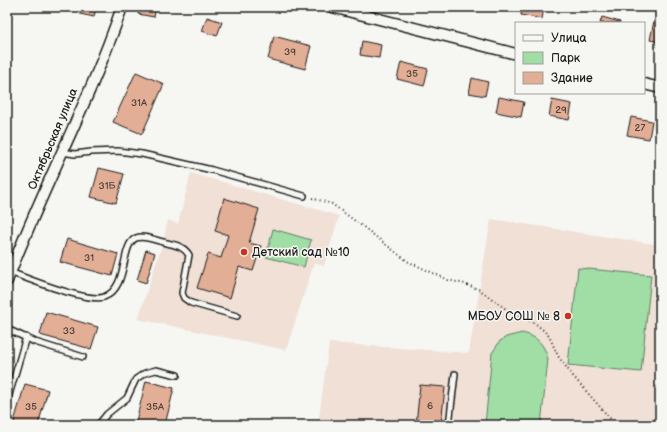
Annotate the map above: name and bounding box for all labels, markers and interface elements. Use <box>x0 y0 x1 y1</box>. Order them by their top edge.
legend <box>515 22 645 94</box>
text: Улица <box>551 31 587 46</box>
house number: 39 <box>284 46 296 58</box>
text: Парк <box>551 51 581 66</box>
house number: 35 <box>406 68 418 80</box>
text: Здание <box>551 71 593 86</box>
street label: Октябрьская улица <box>25 86 81 192</box>
house number: 31А <box>131 97 148 109</box>
house number: 29 <box>555 104 567 116</box>
house number: 27 <box>635 122 645 134</box>
house number: 31Б <box>99 180 116 192</box>
place label: Детский сад №10 <box>252 245 350 260</box>
marker: Детский сад №10 <box>239 247 249 257</box>
house number: 31 <box>84 252 94 264</box>
place label: МБОУ СОШ № 8 <box>468 309 560 324</box>
marker: МБОУ СОШ № 8 <box>563 311 573 321</box>
house number: 33 <box>63 325 75 337</box>
house number: 6 <box>427 400 433 412</box>
house number: 35 <box>25 401 37 413</box>
house number: 35А <box>146 401 165 413</box>

